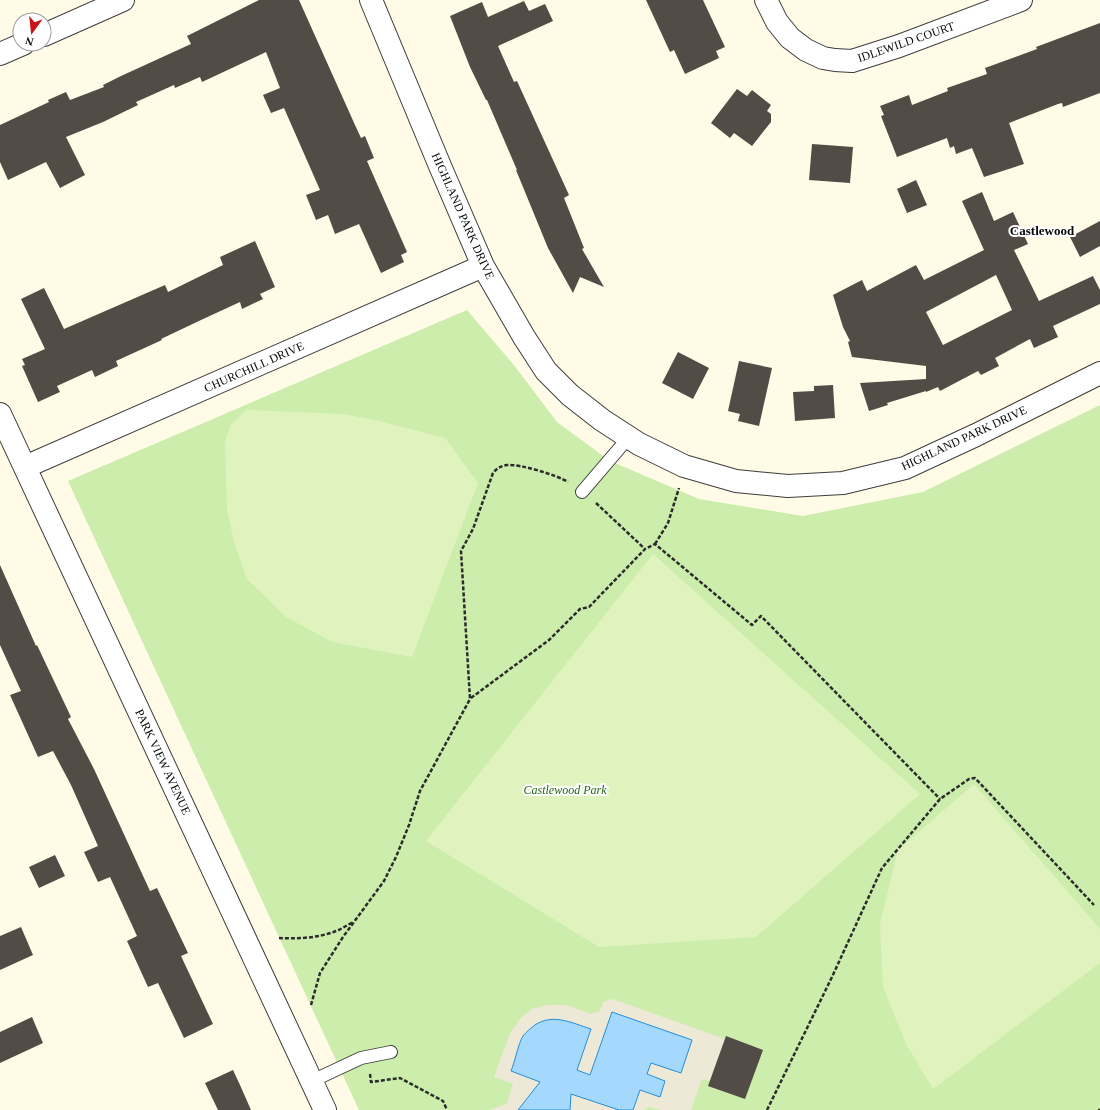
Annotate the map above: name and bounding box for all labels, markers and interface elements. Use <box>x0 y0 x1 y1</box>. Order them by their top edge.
north arrow <box>12 12 52 52</box>
street label: IDLEWILD COURT <box>856 19 957 65</box>
text: N <box>24 35 35 48</box>
street label: HIGHLAND PARK DRIVE <box>429 151 497 281</box>
district label: Castlewood <box>1010 223 1075 238</box>
street label: CHURCHILL DRIVE <box>202 339 306 395</box>
street label: HIGHLAND PARK DRIVE <box>899 403 1029 473</box>
street label: PARK VIEW AVENUE <box>132 707 194 817</box>
park label: Castlewood Park <box>524 783 607 797</box>

